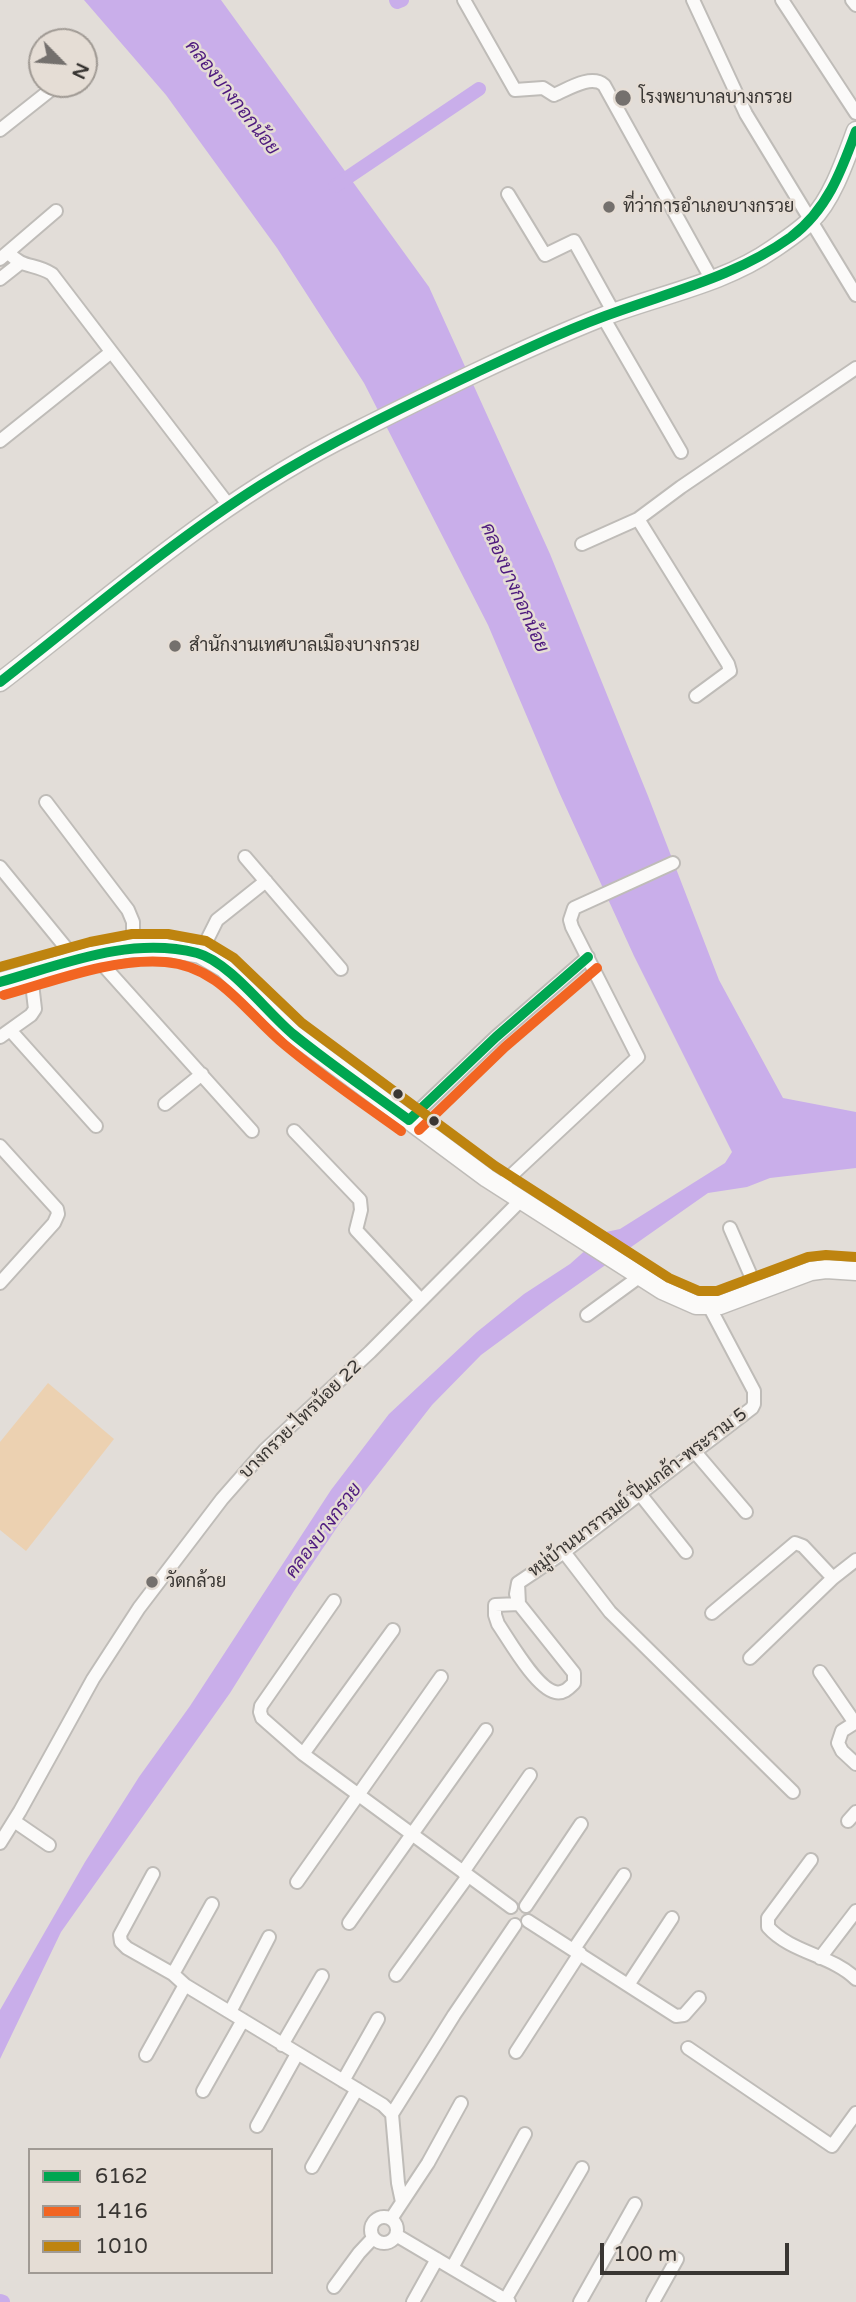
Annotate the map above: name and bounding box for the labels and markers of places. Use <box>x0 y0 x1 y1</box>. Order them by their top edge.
place label: โรงพยาบาลบางกรวย <box>639 87 793 109</box>
marker: โรงพยาบาลบางกรวย <box>613 88 633 108</box>
place label: ที่ว่าการอำเภอบางกรวย <box>623 196 794 218</box>
marker: ที่ว่าการอำเภอบางกรวย <box>601 199 617 215</box>
place label: สำนักงานเทศบาลเมืองบางกรวย <box>189 635 420 657</box>
marker: สำนักงานเทศบาลเมืองบางกรวย <box>167 638 183 654</box>
unlabelled marker <box>391 1087 405 1101</box>
unlabelled marker <box>427 1114 441 1128</box>
place label: วัดกล้วย <box>166 1571 226 1593</box>
marker: วัดกล้วย <box>144 1574 160 1590</box>

